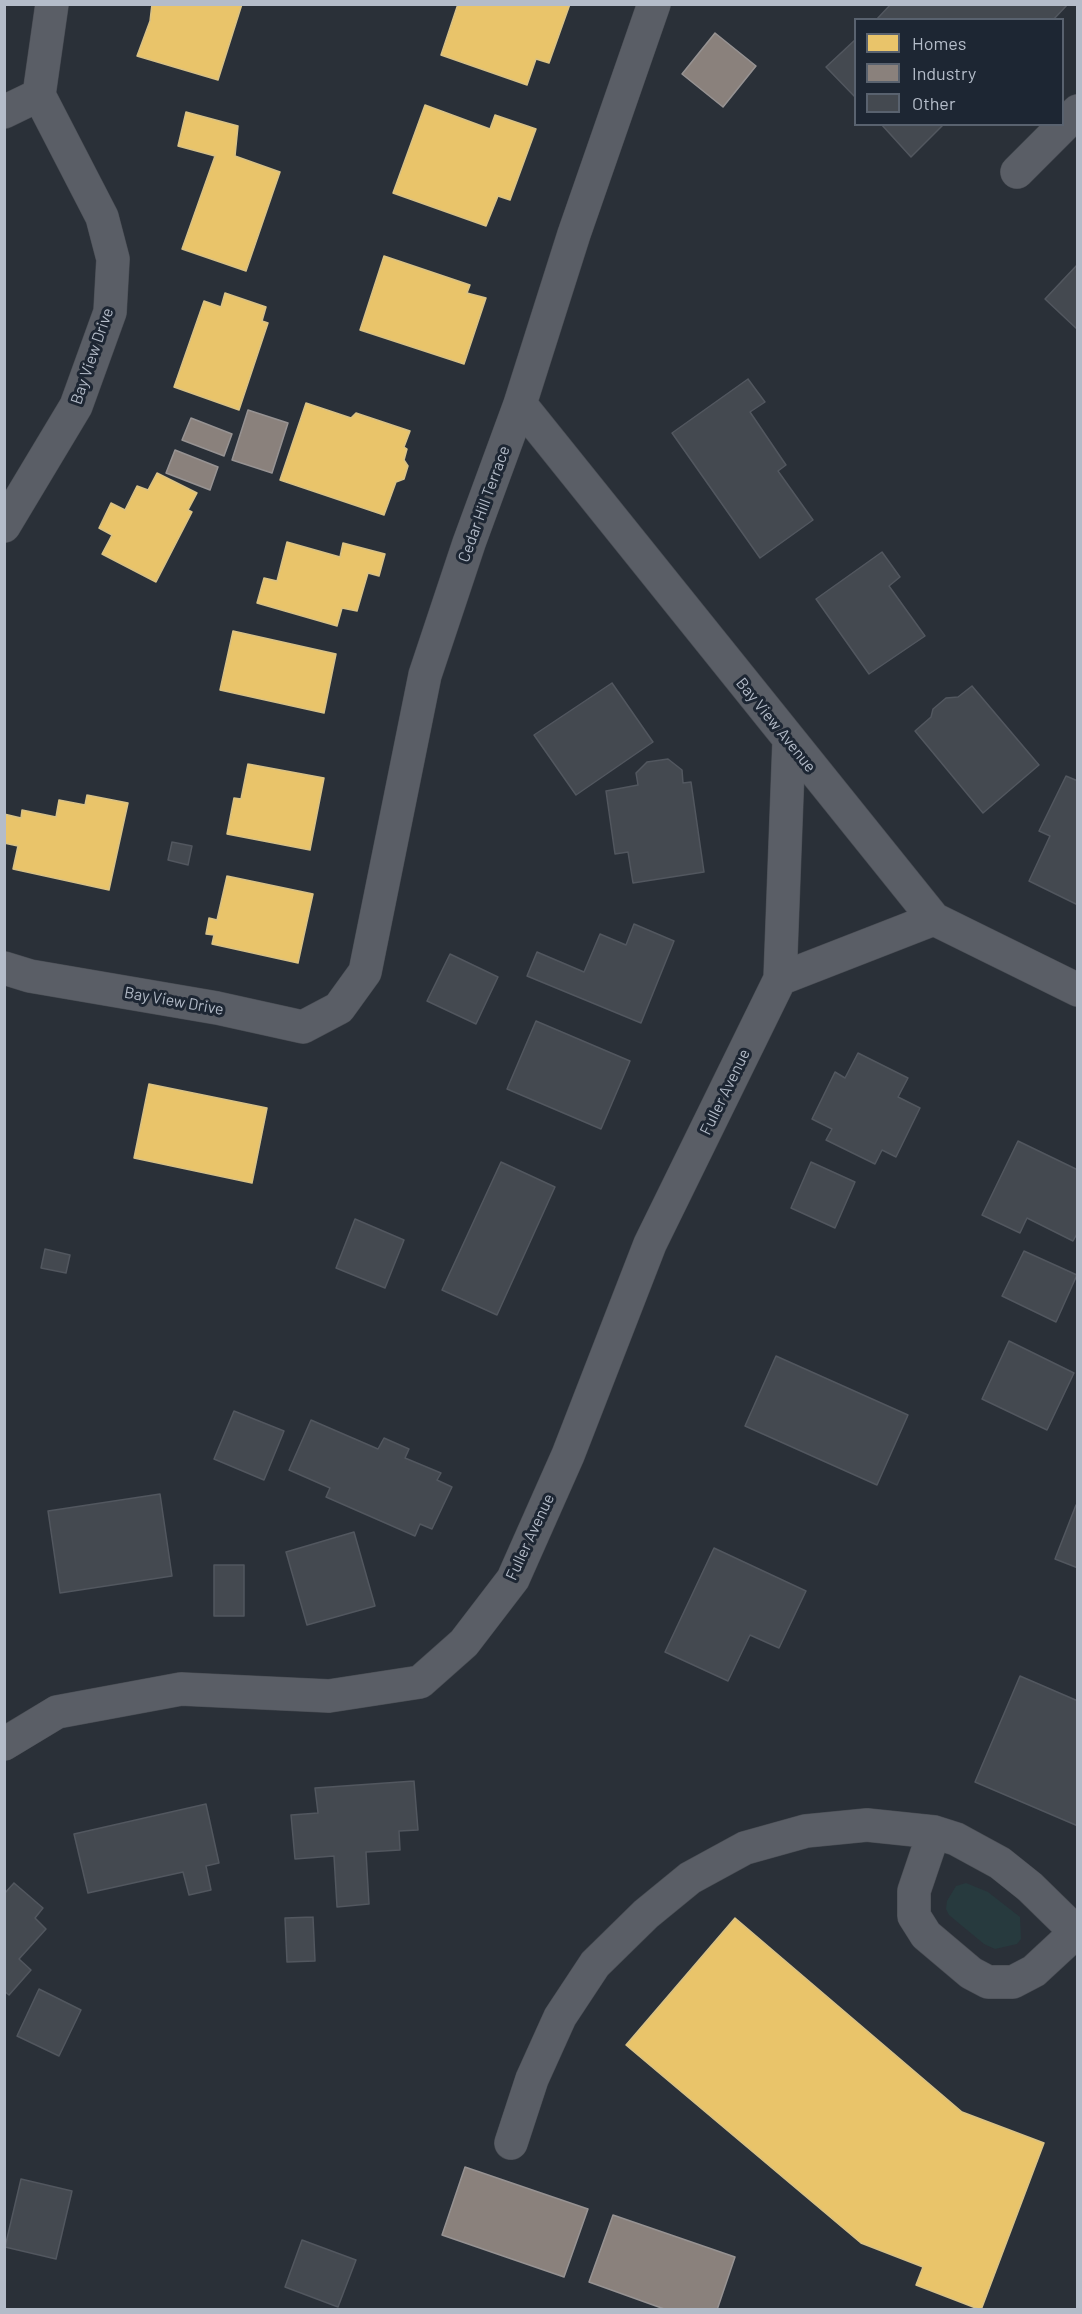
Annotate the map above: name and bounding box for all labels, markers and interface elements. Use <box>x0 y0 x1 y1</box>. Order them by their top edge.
legend <box>854 18 1064 126</box>
text: Homes <box>912 32 966 54</box>
text: Industry <box>912 62 976 84</box>
text: Other <box>912 92 955 114</box>
street label: Bay View Drive <box>67 305 117 407</box>
street label: Cedar Hill Terrace <box>454 443 514 565</box>
street label: Bay View Avenue <box>732 674 820 776</box>
street label: Bay View Drive <box>123 983 225 1019</box>
street label: Fuller Avenue <box>696 1046 754 1138</box>
street label: Fuller Avenue <box>502 1491 558 1583</box>

